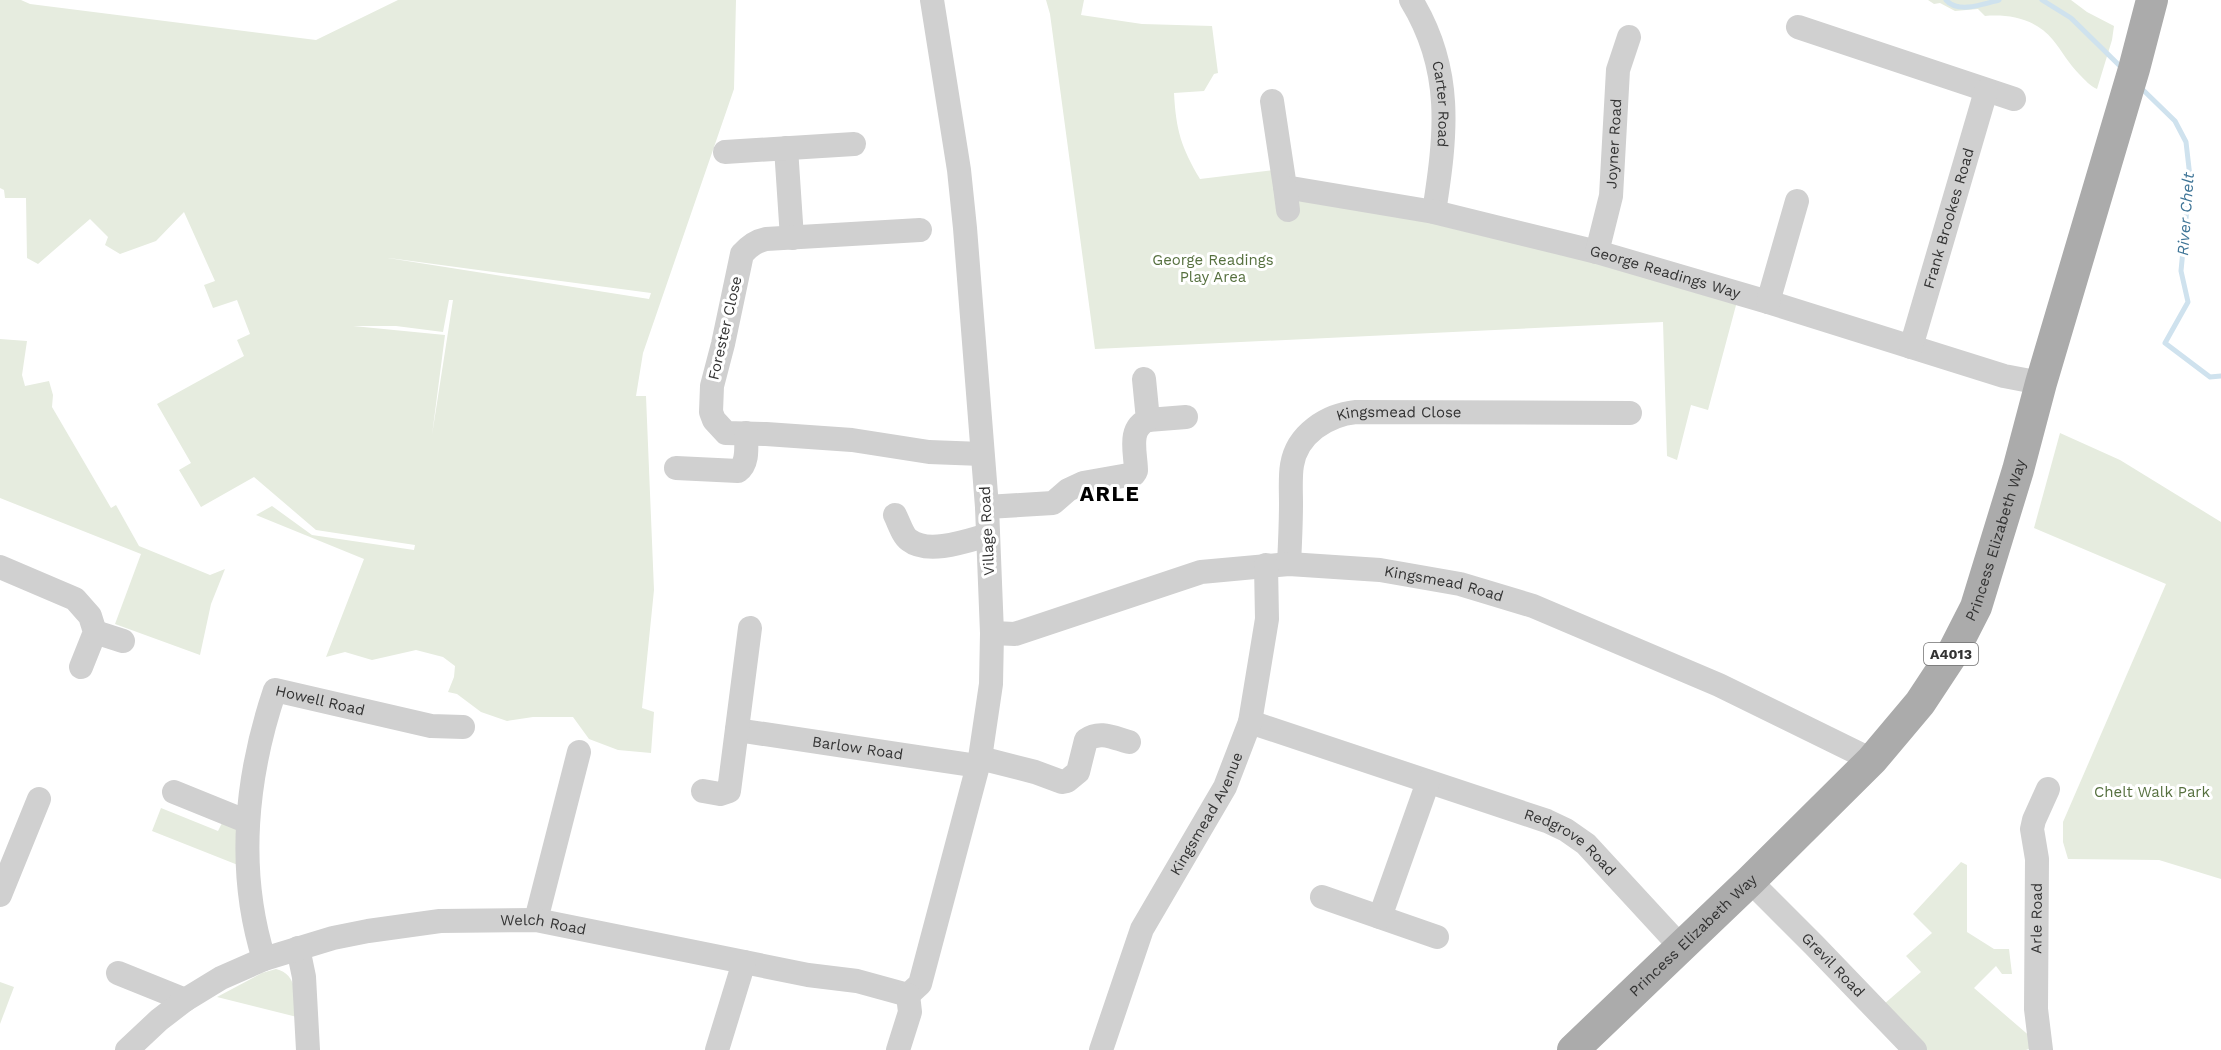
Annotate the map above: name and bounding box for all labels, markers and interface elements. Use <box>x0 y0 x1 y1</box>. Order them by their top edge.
street label: Carter Road <box>1428 59 1453 148</box>
street label: Joyner Road <box>1602 98 1625 189</box>
street label: Frank Brookes Road <box>1920 146 1978 291</box>
water label: River Chelt <box>2173 171 2198 256</box>
street label: George Readings Way <box>1588 242 1743 303</box>
park label: George Readings Play Area <box>1152 251 1274 286</box>
street label: Forester Close <box>704 274 746 382</box>
street label: Kingsmead Close <box>1334 403 1462 425</box>
street label: Princess Elizabeth Way <box>1961 457 2030 624</box>
district label: ARLE <box>1080 481 1140 506</box>
street label: Village Road <box>976 486 998 576</box>
street label: Kingsmead Road <box>1383 562 1506 606</box>
road number: A4013 <box>1924 643 1978 665</box>
street label: Howell Road <box>274 681 366 719</box>
street label: Barlow Road <box>811 732 904 764</box>
street label: Kingsmead Avenue <box>1166 750 1247 879</box>
park label: Chelt Walk Park <box>2094 783 2210 801</box>
street label: Redgrove Road <box>1522 805 1620 879</box>
street label: Princess Elizabeth Way <box>1626 870 1761 1000</box>
street label: Arle Road <box>2027 883 2046 954</box>
street label: Welch Road <box>500 911 588 939</box>
street label: Grevil Road <box>1798 929 1868 1001</box>

